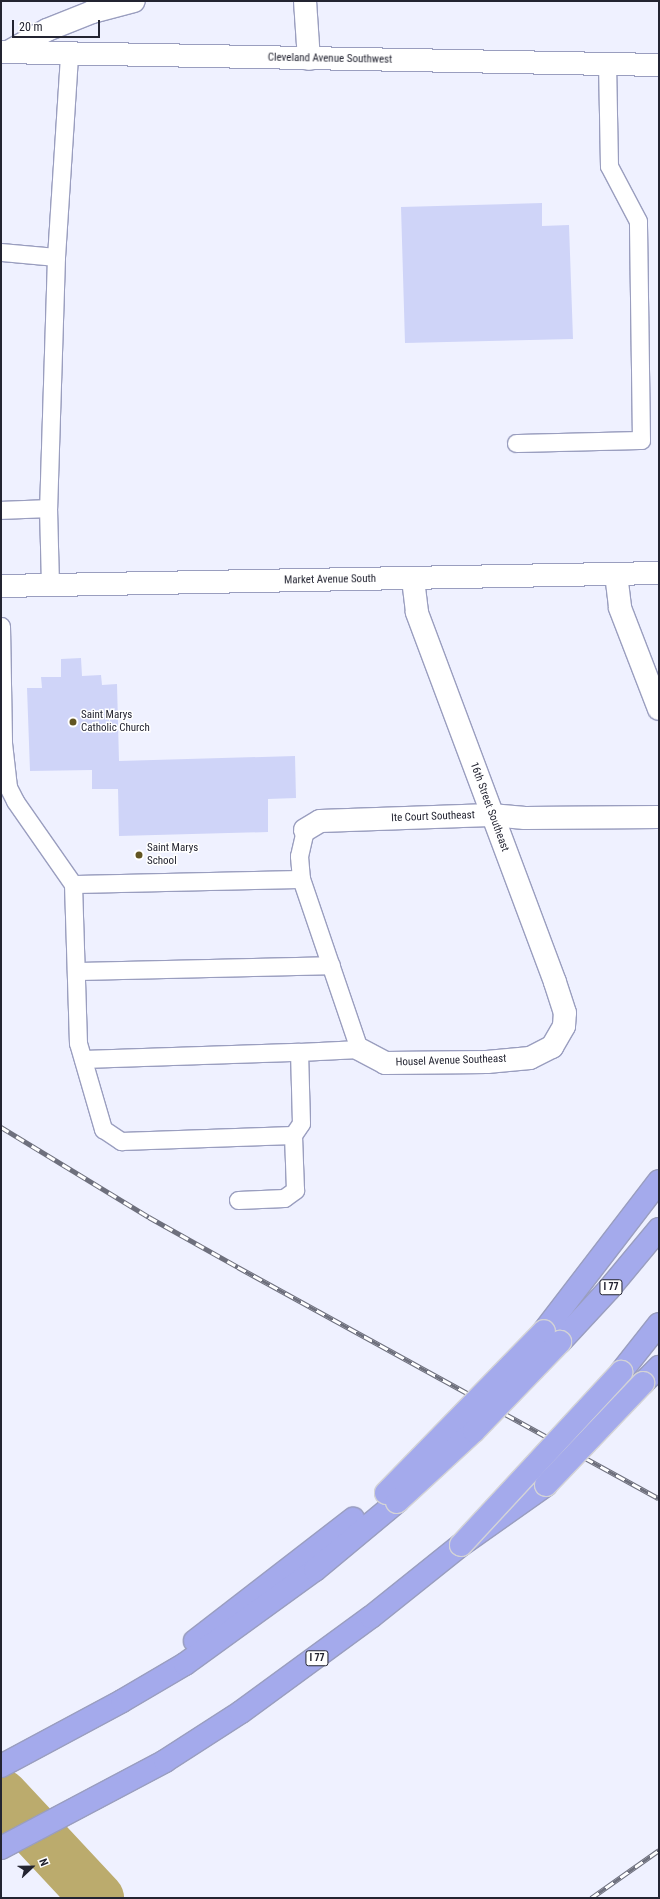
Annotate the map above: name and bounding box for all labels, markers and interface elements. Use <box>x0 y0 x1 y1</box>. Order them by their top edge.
scale bar <box>14 12 102 38</box>
text: 20 m <box>19 20 43 34</box>
street label: Cleveland Avenue Southwest <box>268 51 392 67</box>
street label: Market Avenue South <box>284 573 376 587</box>
place label: Saint Marys Catholic Church <box>81 709 150 735</box>
marker: Saint Marys Catholic Church <box>68 717 78 727</box>
street label: 16th Street Southeast <box>467 761 511 853</box>
street label: Ite Court Southeast <box>391 809 475 825</box>
place label: Saint Marys School <box>147 842 198 868</box>
marker: Saint Marys School <box>134 850 144 860</box>
street label: Housel Avenue Southeast <box>395 1052 507 1070</box>
road number: I 77 <box>599 1279 623 1295</box>
road number: I 77 <box>305 1650 329 1666</box>
north arrow <box>12 1847 52 1887</box>
text: N <box>36 1857 51 1868</box>

